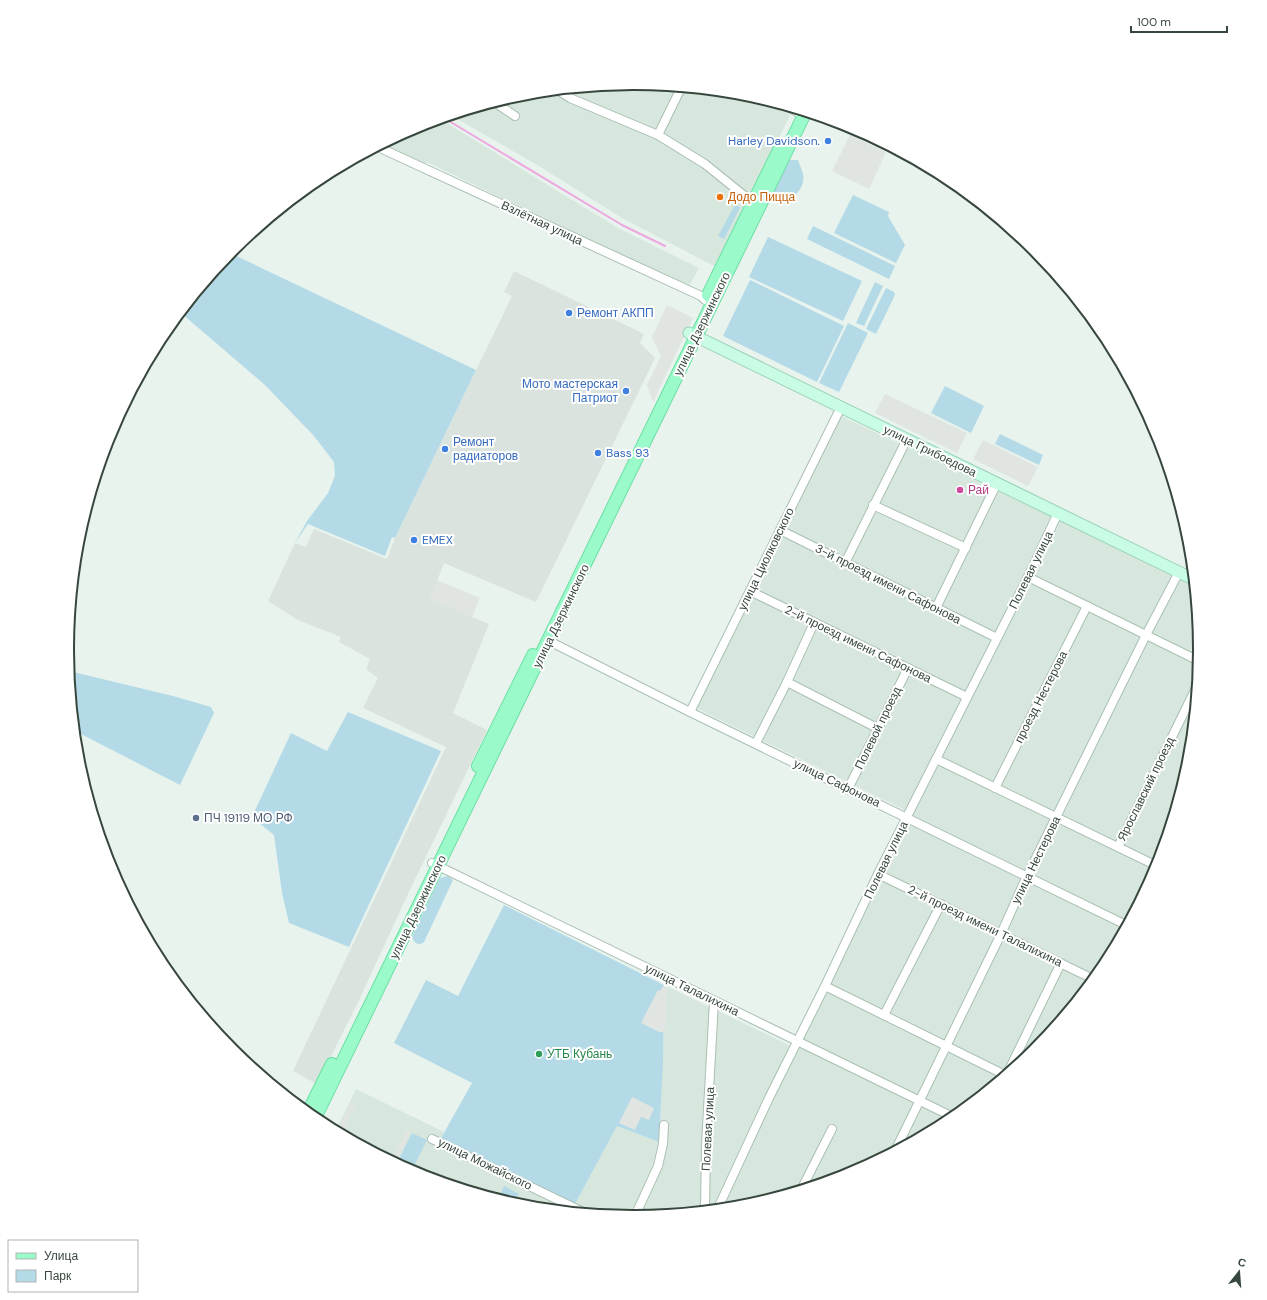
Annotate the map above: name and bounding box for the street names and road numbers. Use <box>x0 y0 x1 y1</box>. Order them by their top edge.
street label: Взлётная улица <box>499 197 586 249</box>
street label: улица Дзержинского <box>670 269 734 379</box>
street label: улица Грибоедова <box>881 421 980 481</box>
street label: улица Циолковского <box>734 505 798 613</box>
street label: Полевая улица <box>1005 528 1057 611</box>
street label: 3-й проезд имени Сафонова <box>812 540 964 628</box>
street label: улица Дзержинского <box>529 561 593 671</box>
street label: 2-й проезд имени Сафонова <box>782 601 934 687</box>
street label: проезд Нестерова <box>1011 648 1071 746</box>
street label: Полевой проезд <box>851 684 905 772</box>
street label: Ярославский проезд <box>1114 734 1178 844</box>
street label: улица Сафонова <box>791 755 883 811</box>
street label: улица Нестерова <box>1008 813 1064 907</box>
street label: Полевая улица <box>860 818 912 901</box>
street label: улица Дзержинского <box>386 852 450 962</box>
street label: 2-й проезд имени Талалихина <box>905 882 1065 971</box>
street label: улица Талалихина <box>642 960 742 1020</box>
street label: Полевая улица <box>698 1086 718 1172</box>
street label: улица Можайского <box>435 1134 535 1194</box>

